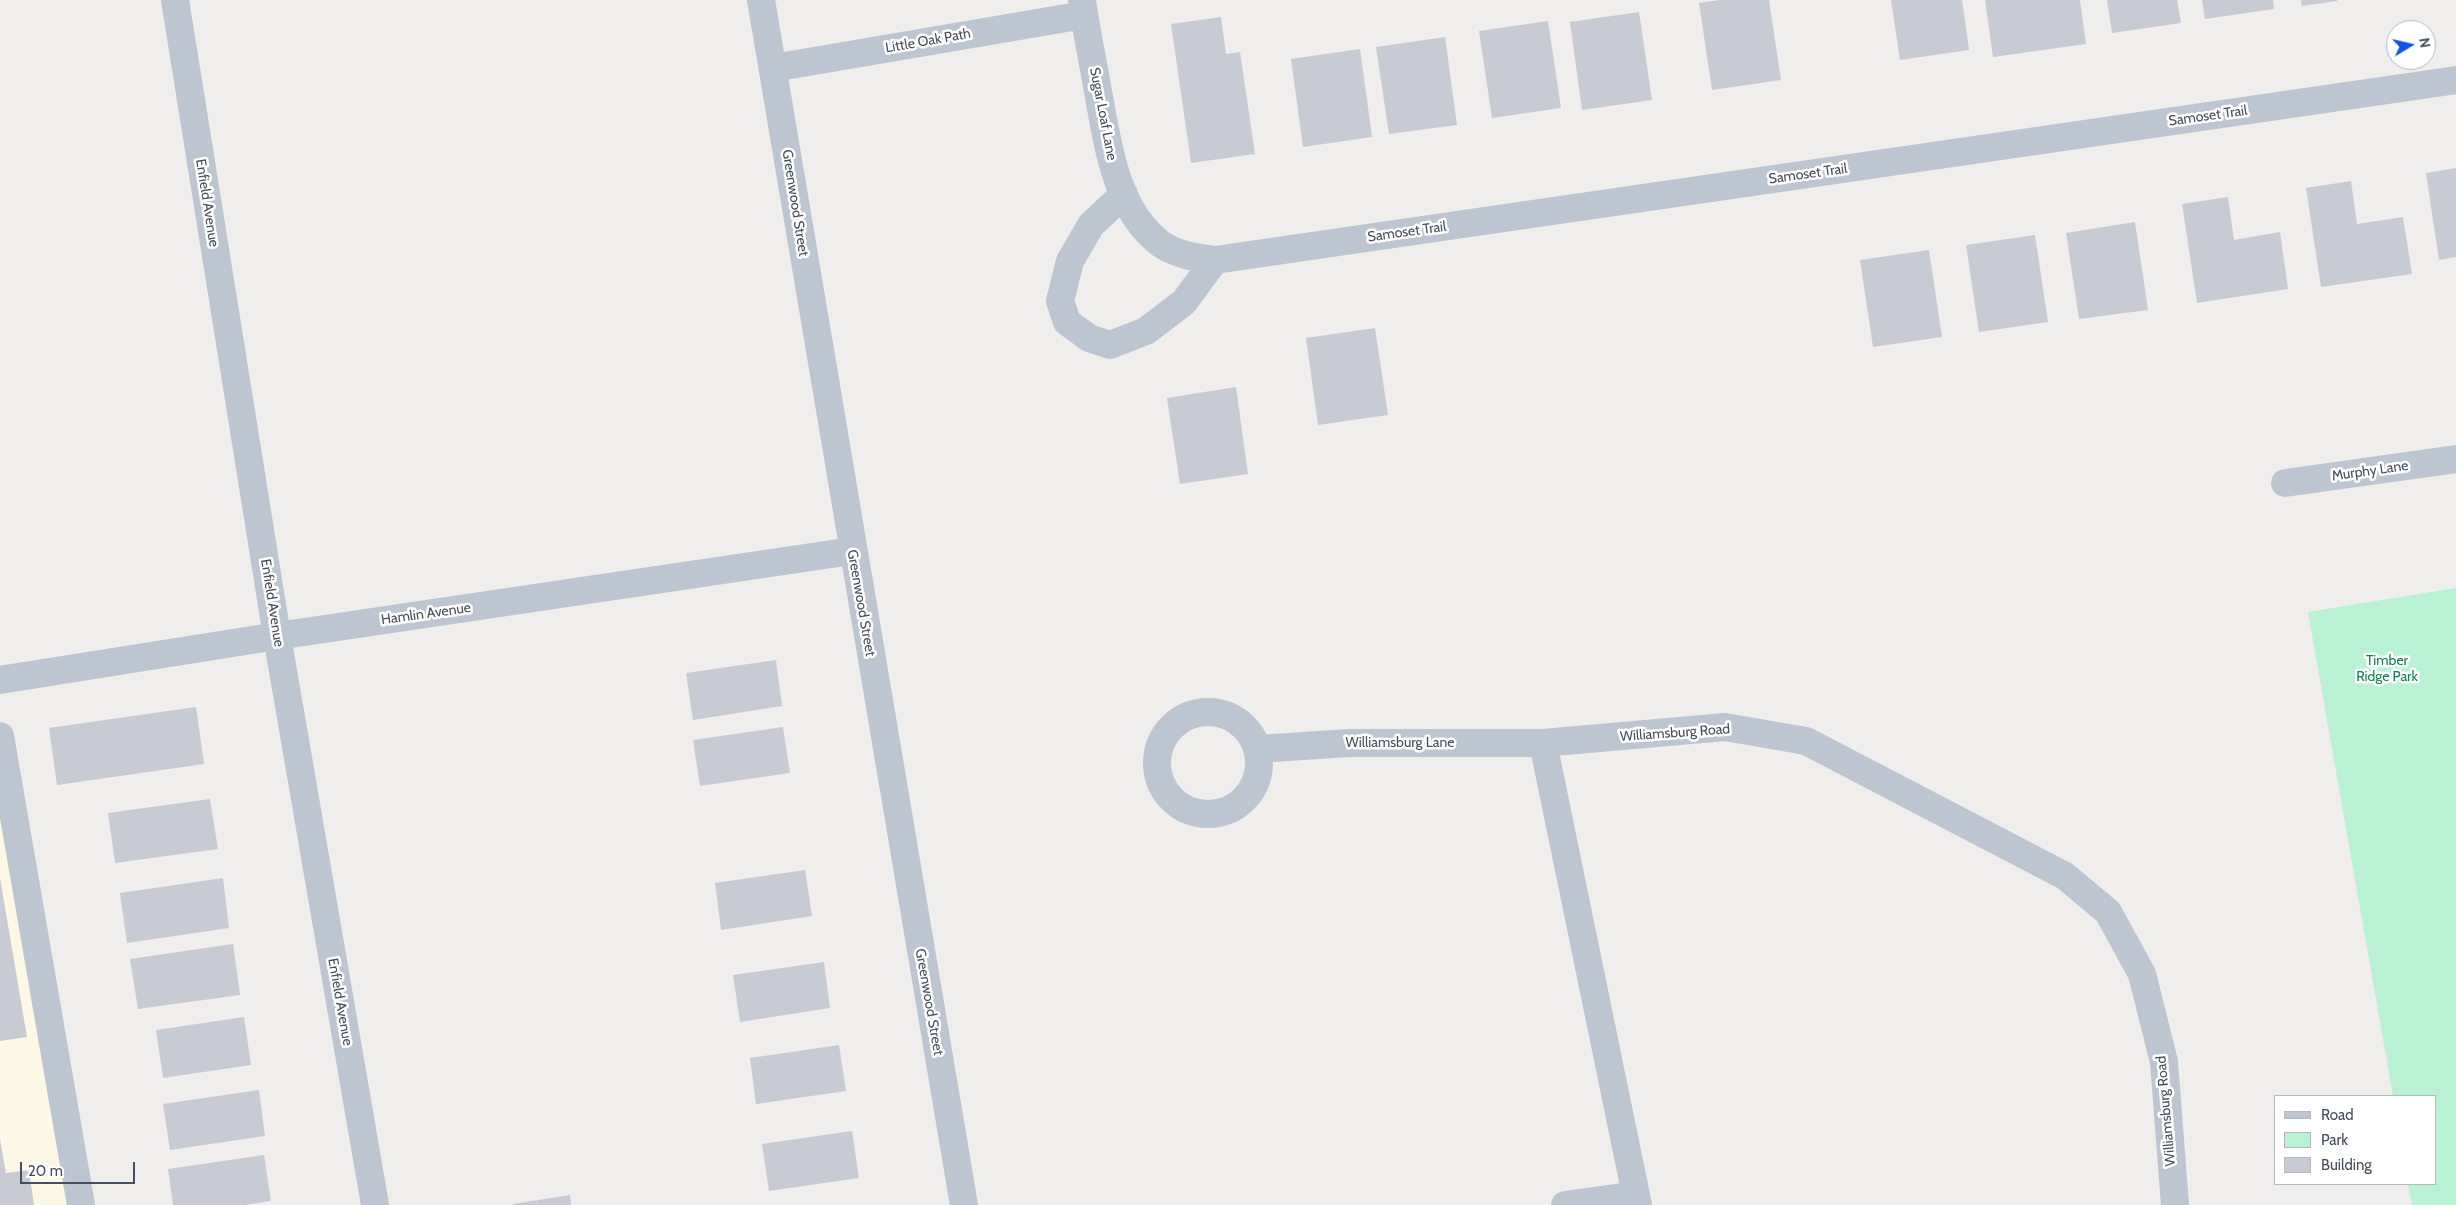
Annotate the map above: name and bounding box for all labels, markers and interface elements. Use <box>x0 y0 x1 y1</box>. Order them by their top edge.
north arrow <box>2386 20 2436 70</box>
street label: Little Oak Path <box>884 25 972 57</box>
text: N <box>2415 37 2434 49</box>
street label: Sugar Loaf Lane <box>1086 66 1120 162</box>
street label: Samoset Trail <box>2168 102 2248 130</box>
street label: Greenwood Street <box>778 148 812 258</box>
street label: Enfield Avenue <box>192 158 222 248</box>
street label: Samoset Trail <box>1768 160 1848 188</box>
street label: Samoset Trail <box>1367 218 1447 246</box>
street label: Murphy Lane <box>2331 457 2409 485</box>
street label: Greenwood Street <box>843 548 879 658</box>
street label: Enfield Avenue <box>257 558 287 648</box>
street label: Hamlin Avenue <box>380 599 472 629</box>
park label: Timber Ridge Park <box>2356 653 2418 686</box>
street label: Williamsburg Road <box>1619 721 1731 745</box>
street label: Williamsburg Lane <box>1346 735 1454 751</box>
street label: Greenwood Street <box>911 947 947 1057</box>
street label: Enfield Avenue <box>324 957 356 1047</box>
street label: Williamsburg Road <box>2153 1055 2179 1167</box>
legend <box>2274 1095 2436 1185</box>
text: Road <box>2321 1106 2354 1124</box>
text: Park <box>2321 1131 2348 1149</box>
scale bar <box>22 1152 138 1184</box>
text: Building <box>2321 1156 2372 1174</box>
text: 20 m <box>28 1162 63 1180</box>

